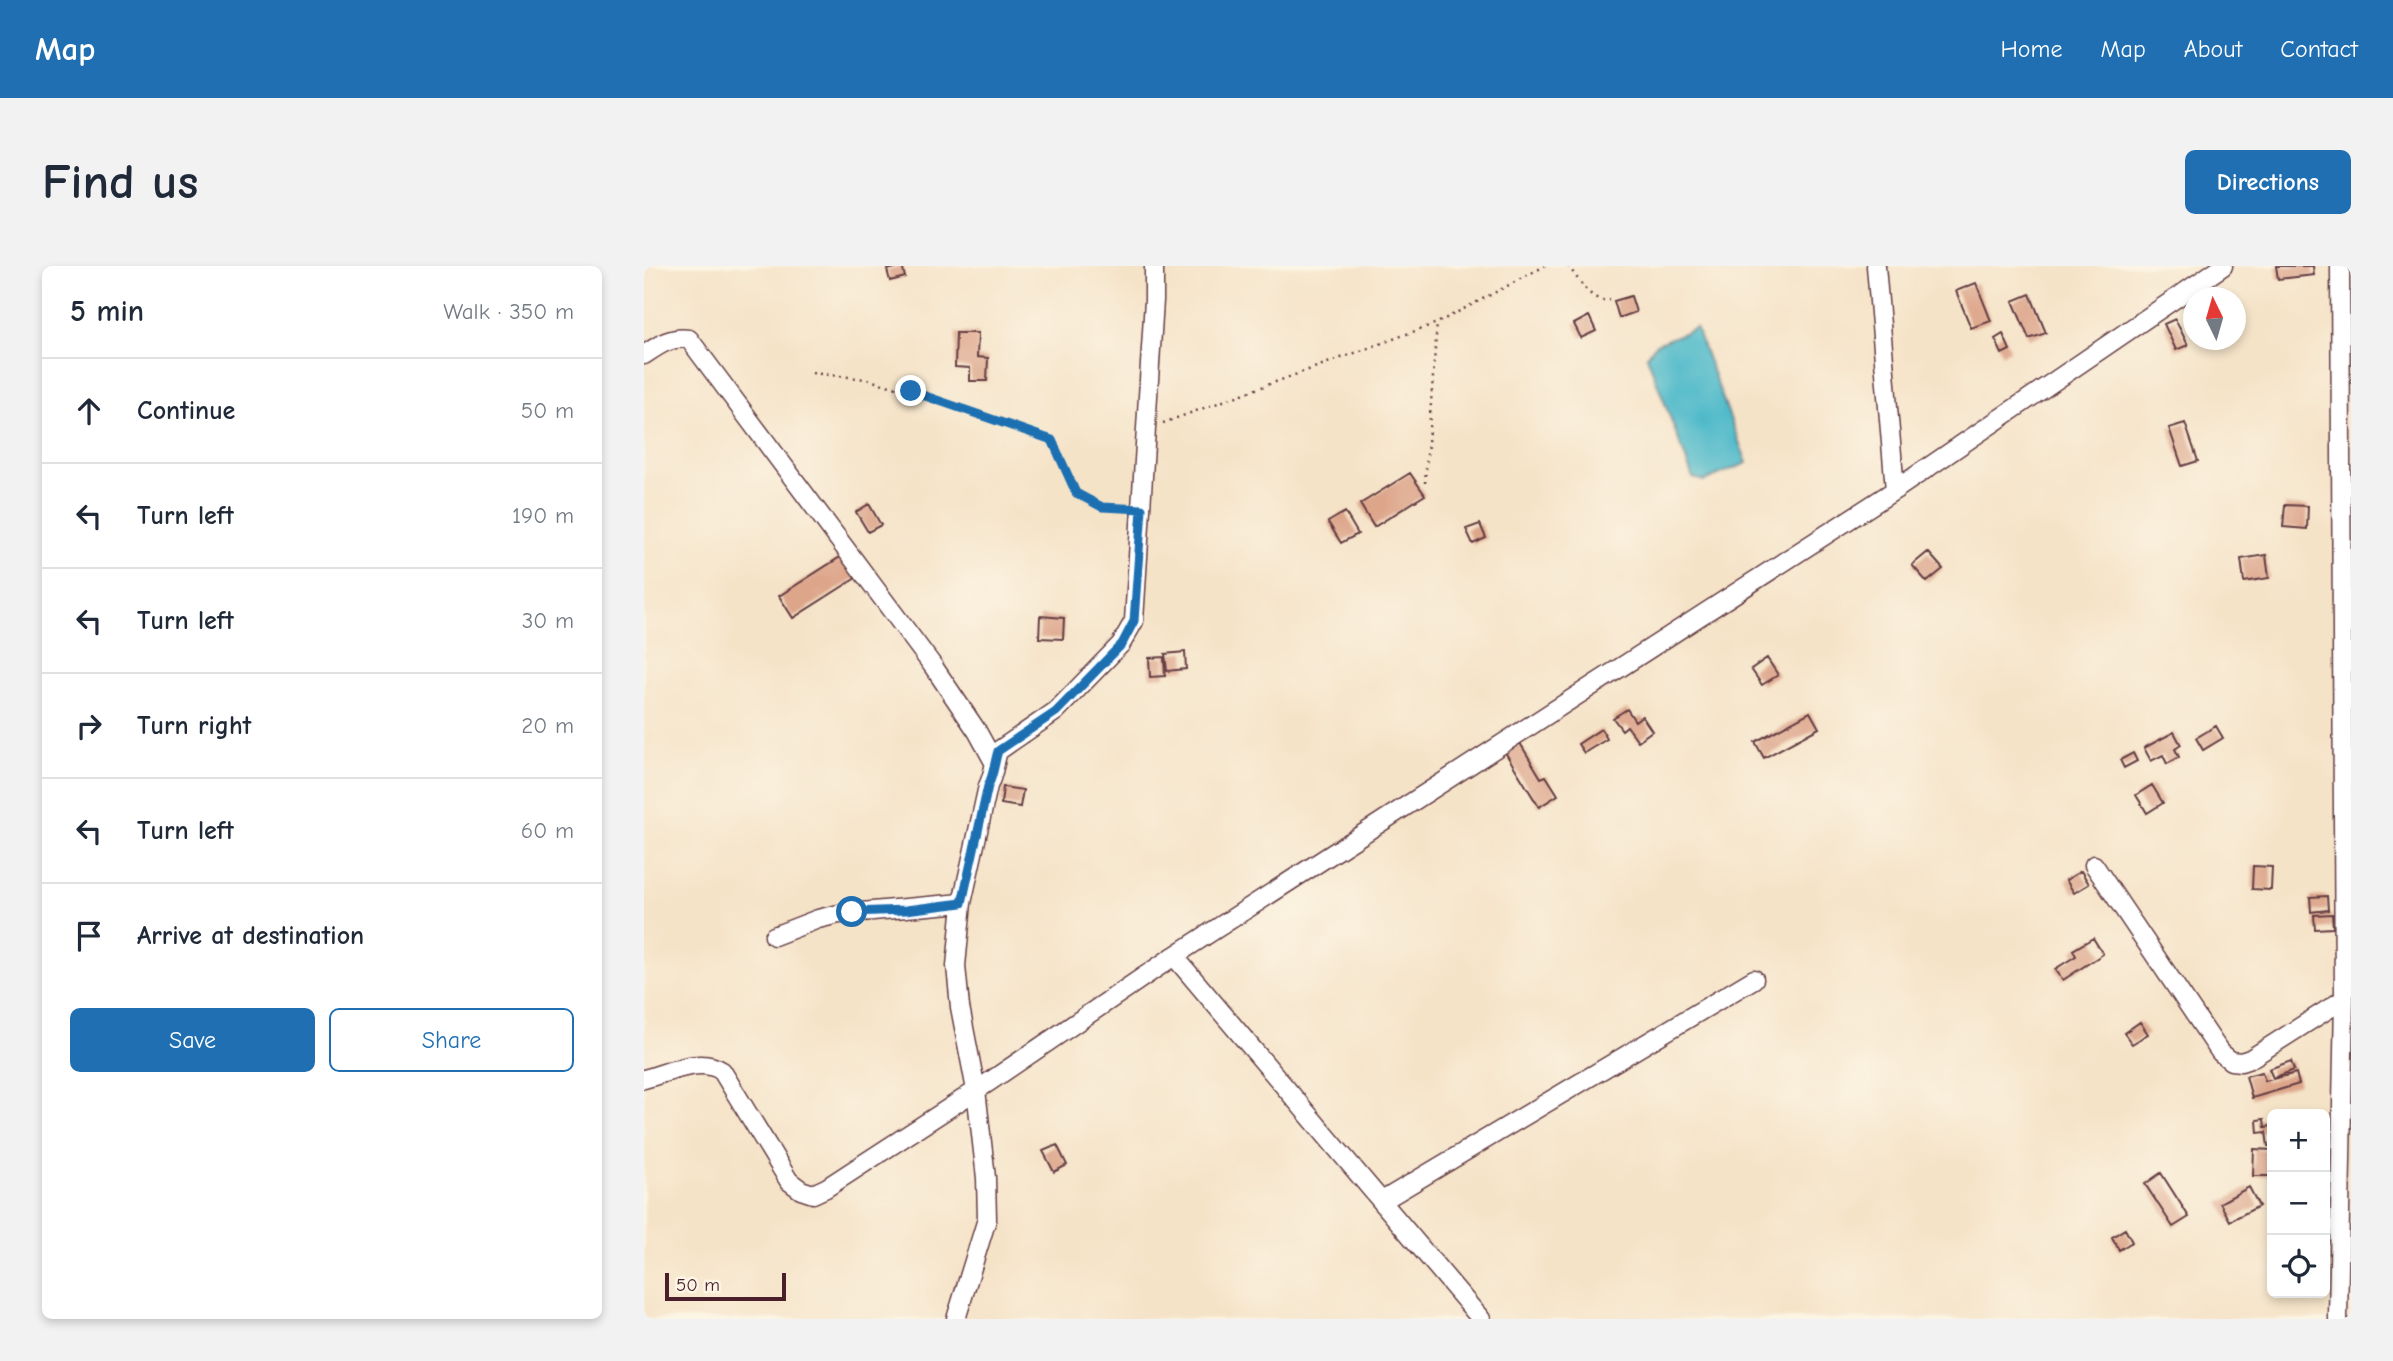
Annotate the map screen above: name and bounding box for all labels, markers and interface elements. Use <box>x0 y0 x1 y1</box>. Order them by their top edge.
text: Map <box>35 30 96 68</box>
text: Home <box>2001 35 2062 63</box>
text: Map <box>2100 35 2146 63</box>
text: About <box>2184 35 2242 63</box>
text: Contact <box>2280 35 2358 63</box>
button: Directions <box>2185 150 2351 214</box>
text: Find us <box>42 154 198 210</box>
north arrow <box>2183 287 2246 350</box>
text: 5 min <box>70 294 144 329</box>
text: Walk · 350 m <box>443 298 574 325</box>
route end <box>895 375 926 406</box>
icon: ahead <box>70 392 108 430</box>
text: Continue <box>137 396 235 426</box>
text: 50 m <box>521 397 574 424</box>
icon: left <box>70 497 108 535</box>
text: Turn left <box>137 501 234 531</box>
text: 190 m <box>512 502 574 529</box>
icon: left <box>70 602 108 640</box>
text: Turn left <box>137 606 234 636</box>
text: 30 m <box>522 607 574 634</box>
icon: right <box>70 707 108 745</box>
text: Turn right <box>137 711 251 741</box>
text: 20 m <box>521 712 574 739</box>
icon: left <box>70 812 108 850</box>
text: Turn left <box>137 816 234 846</box>
text: 60 m <box>521 817 574 844</box>
route start <box>836 896 867 927</box>
icon: arrive <box>70 917 108 955</box>
text: Arrive at destination <box>137 921 364 951</box>
button: Save <box>70 1008 315 1072</box>
button: Share <box>329 1008 574 1072</box>
map controls <box>2267 1109 2330 1298</box>
button: + <box>2267 1109 2330 1172</box>
button: − <box>2267 1172 2330 1235</box>
button: locate <box>2267 1235 2330 1298</box>
scale bar <box>665 1270 786 1302</box>
text: 50 m <box>676 1274 720 1296</box>

